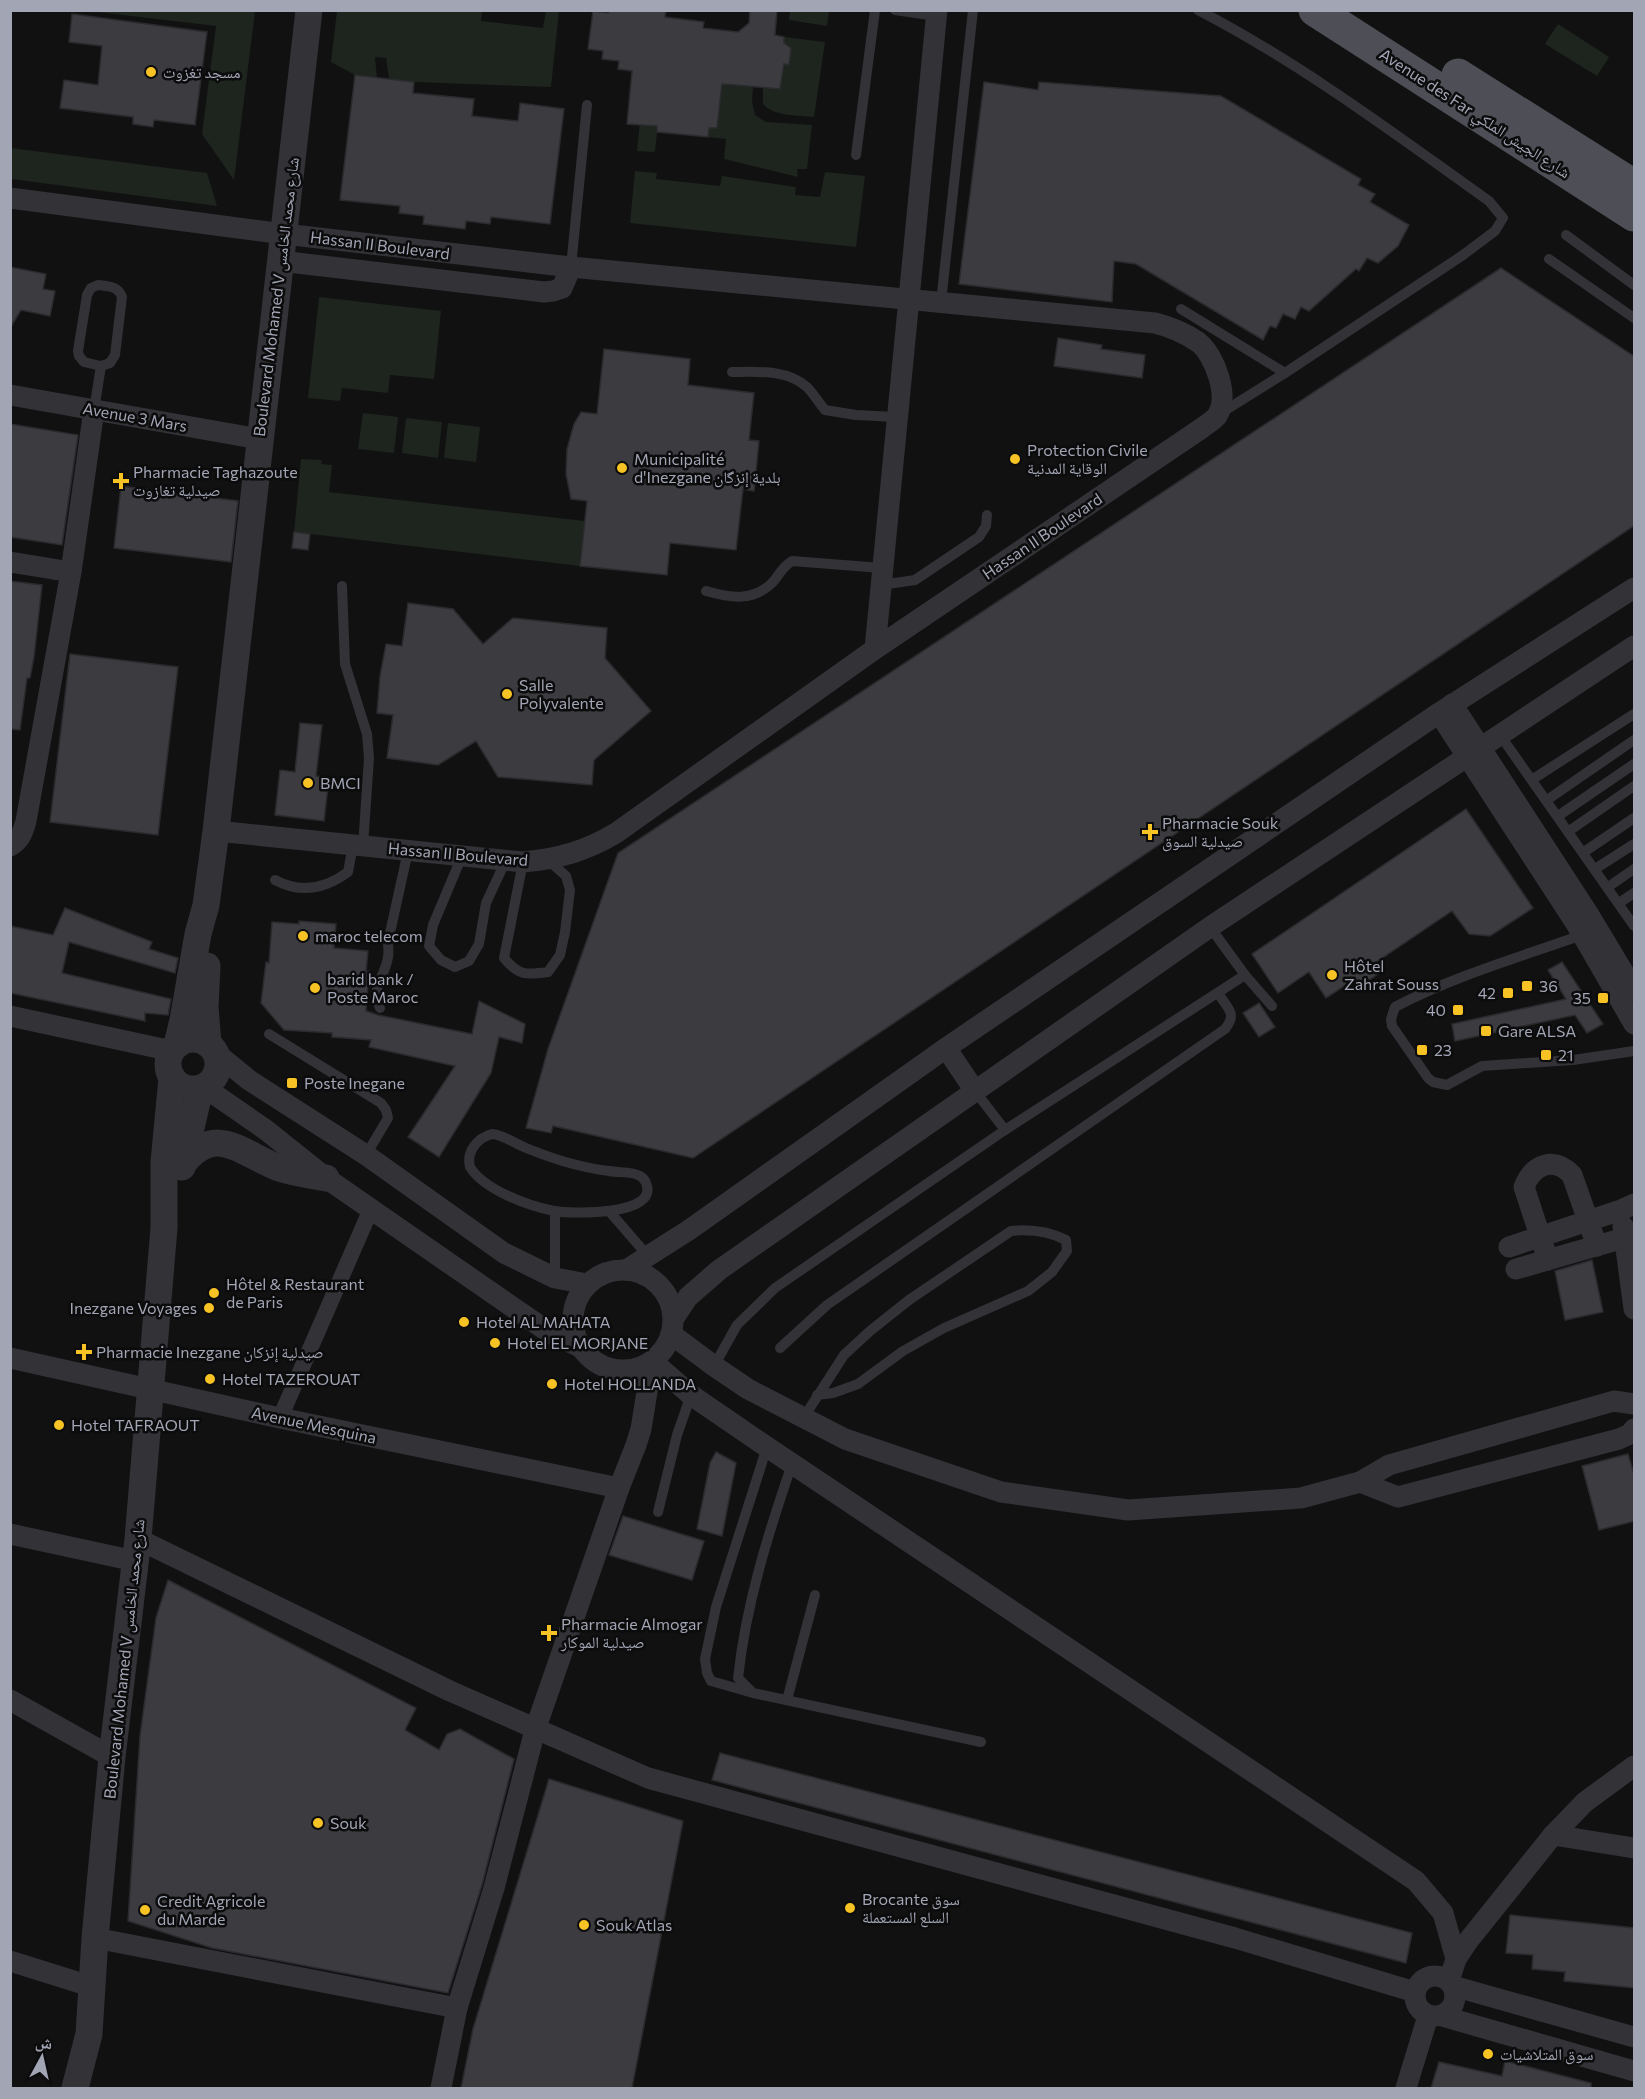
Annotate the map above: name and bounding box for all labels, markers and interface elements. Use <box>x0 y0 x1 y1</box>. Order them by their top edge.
street label: Avenue des Far شارع الجيش الملكي <box>1374 44 1574 185</box>
place label: مسجد تغزوت <box>163 62 241 82</box>
marker: مسجد تغزوت <box>144 65 158 79</box>
street label: Boulevard Mohamed V شارع محمد الخامس <box>249 156 304 438</box>
street label: Hassan II Boulevard <box>309 227 451 262</box>
street label: Avenue 3 Mars <box>81 398 189 435</box>
place label: Protection Civile الوقاية المدنية <box>1027 440 1148 478</box>
place label: Municipalité d'Inezgane بلدية إنزگان <box>634 449 781 488</box>
marker: Protection Civile الوقاية المدنية <box>1008 452 1022 466</box>
marker: Municipalité d'Inezgane بلدية إنزگان <box>615 461 629 475</box>
place label: Pharmacie Taghazoute صيدلية تغازوت <box>133 462 298 500</box>
marker: Pharmacie Taghazoute صيدلية تغازوت <box>114 474 128 488</box>
street label: Hassan II Boulevard <box>978 488 1105 583</box>
place label: Salle Polyvalente <box>519 675 604 712</box>
marker: Salle Polyvalente <box>500 687 514 701</box>
place label: BMCI <box>320 773 361 792</box>
marker: BMCI <box>301 776 315 790</box>
place label: Pharmacie Souk صيدلية السوق <box>1162 813 1279 852</box>
marker: Pharmacie Souk صيدلية السوق <box>1143 825 1157 839</box>
street label: Hassan II Boulevard <box>387 838 529 869</box>
place label: maroc telecom <box>315 926 423 945</box>
marker: maroc telecom <box>296 929 310 943</box>
place label: Hôtel Zahrat Souss <box>1344 956 1439 993</box>
marker: Hôtel Zahrat Souss <box>1325 968 1339 982</box>
place label: barid bank / Poste Maroc <box>327 969 419 1006</box>
place label: 36 <box>1539 976 1558 995</box>
marker: 36 <box>1520 979 1534 993</box>
marker: barid bank / Poste Maroc <box>308 981 322 995</box>
place label: 42 <box>1478 983 1496 1002</box>
marker: 42 <box>1501 986 1515 1000</box>
place label: 35 <box>1573 988 1591 1007</box>
marker: 35 <box>1596 991 1610 1005</box>
place label: 40 <box>1426 1000 1446 1019</box>
marker: 40 <box>1451 1003 1465 1017</box>
place label: Gare ALSA <box>1498 1021 1576 1040</box>
marker: Gare ALSA <box>1479 1024 1493 1038</box>
place label: 23 <box>1434 1040 1452 1059</box>
marker: 23 <box>1415 1043 1429 1057</box>
place label: 21 <box>1558 1045 1574 1064</box>
marker: 21 <box>1539 1048 1553 1062</box>
place label: Poste Inegane <box>304 1073 405 1092</box>
marker: Poste Inegane <box>285 1076 299 1090</box>
place label: Hôtel & Restaurant de Paris <box>226 1274 365 1311</box>
marker: Hôtel & Restaurant de Paris <box>207 1286 221 1300</box>
place label: Inezgane Voyages <box>70 1298 197 1317</box>
marker: Inezgane Voyages <box>202 1301 216 1315</box>
place label: Hotel AL MAHATA <box>476 1312 611 1331</box>
marker: Hotel AL MAHATA <box>457 1315 471 1329</box>
place label: Hotel EL MORJANE <box>507 1333 648 1352</box>
marker: Hotel EL MORJANE <box>488 1336 502 1350</box>
place label: Pharmacie Inezgane صيدلية إنزكان <box>96 1342 324 1363</box>
marker: Pharmacie Inezgane صيدلية إنزكان <box>77 1345 91 1359</box>
place label: Hotel TAZEROUAT <box>222 1369 360 1388</box>
marker: Hotel TAZEROUAT <box>203 1372 217 1386</box>
place label: Hotel HOLLANDA <box>564 1374 696 1393</box>
marker: Hotel HOLLANDA <box>545 1377 559 1391</box>
street label: Avenue Mesquina <box>250 1402 378 1447</box>
place label: Hotel TAFRAOUT <box>71 1415 200 1434</box>
marker: Hotel TAFRAOUT <box>52 1418 66 1432</box>
street label: Boulevard Mohamed V شارع محمد الخامس <box>99 1518 150 1800</box>
place label: Pharmacie Almogar صيدلية الموكار <box>560 1614 703 1652</box>
marker: Pharmacie Almogar صيدلية الموكار <box>542 1626 556 1640</box>
place label: Souk <box>330 1813 367 1832</box>
marker: Souk <box>311 1816 325 1830</box>
place label: Brocante سوق السلع المستعملة <box>862 1889 960 1928</box>
place label: Credit Agricole du Marde <box>157 1891 265 1928</box>
marker: Brocante سوق السلع المستعملة <box>843 1901 857 1915</box>
marker: Credit Agricole du Marde <box>138 1903 152 1917</box>
place label: Souk Atlas <box>596 1915 672 1934</box>
marker: Souk Atlas <box>577 1918 591 1932</box>
north arrow <box>12 2027 72 2087</box>
text: ش <box>34 2031 54 2053</box>
place label: سوق المتلاشيات <box>1500 2044 1593 2065</box>
marker: سوق المتلاشيات <box>1481 2047 1495 2061</box>

